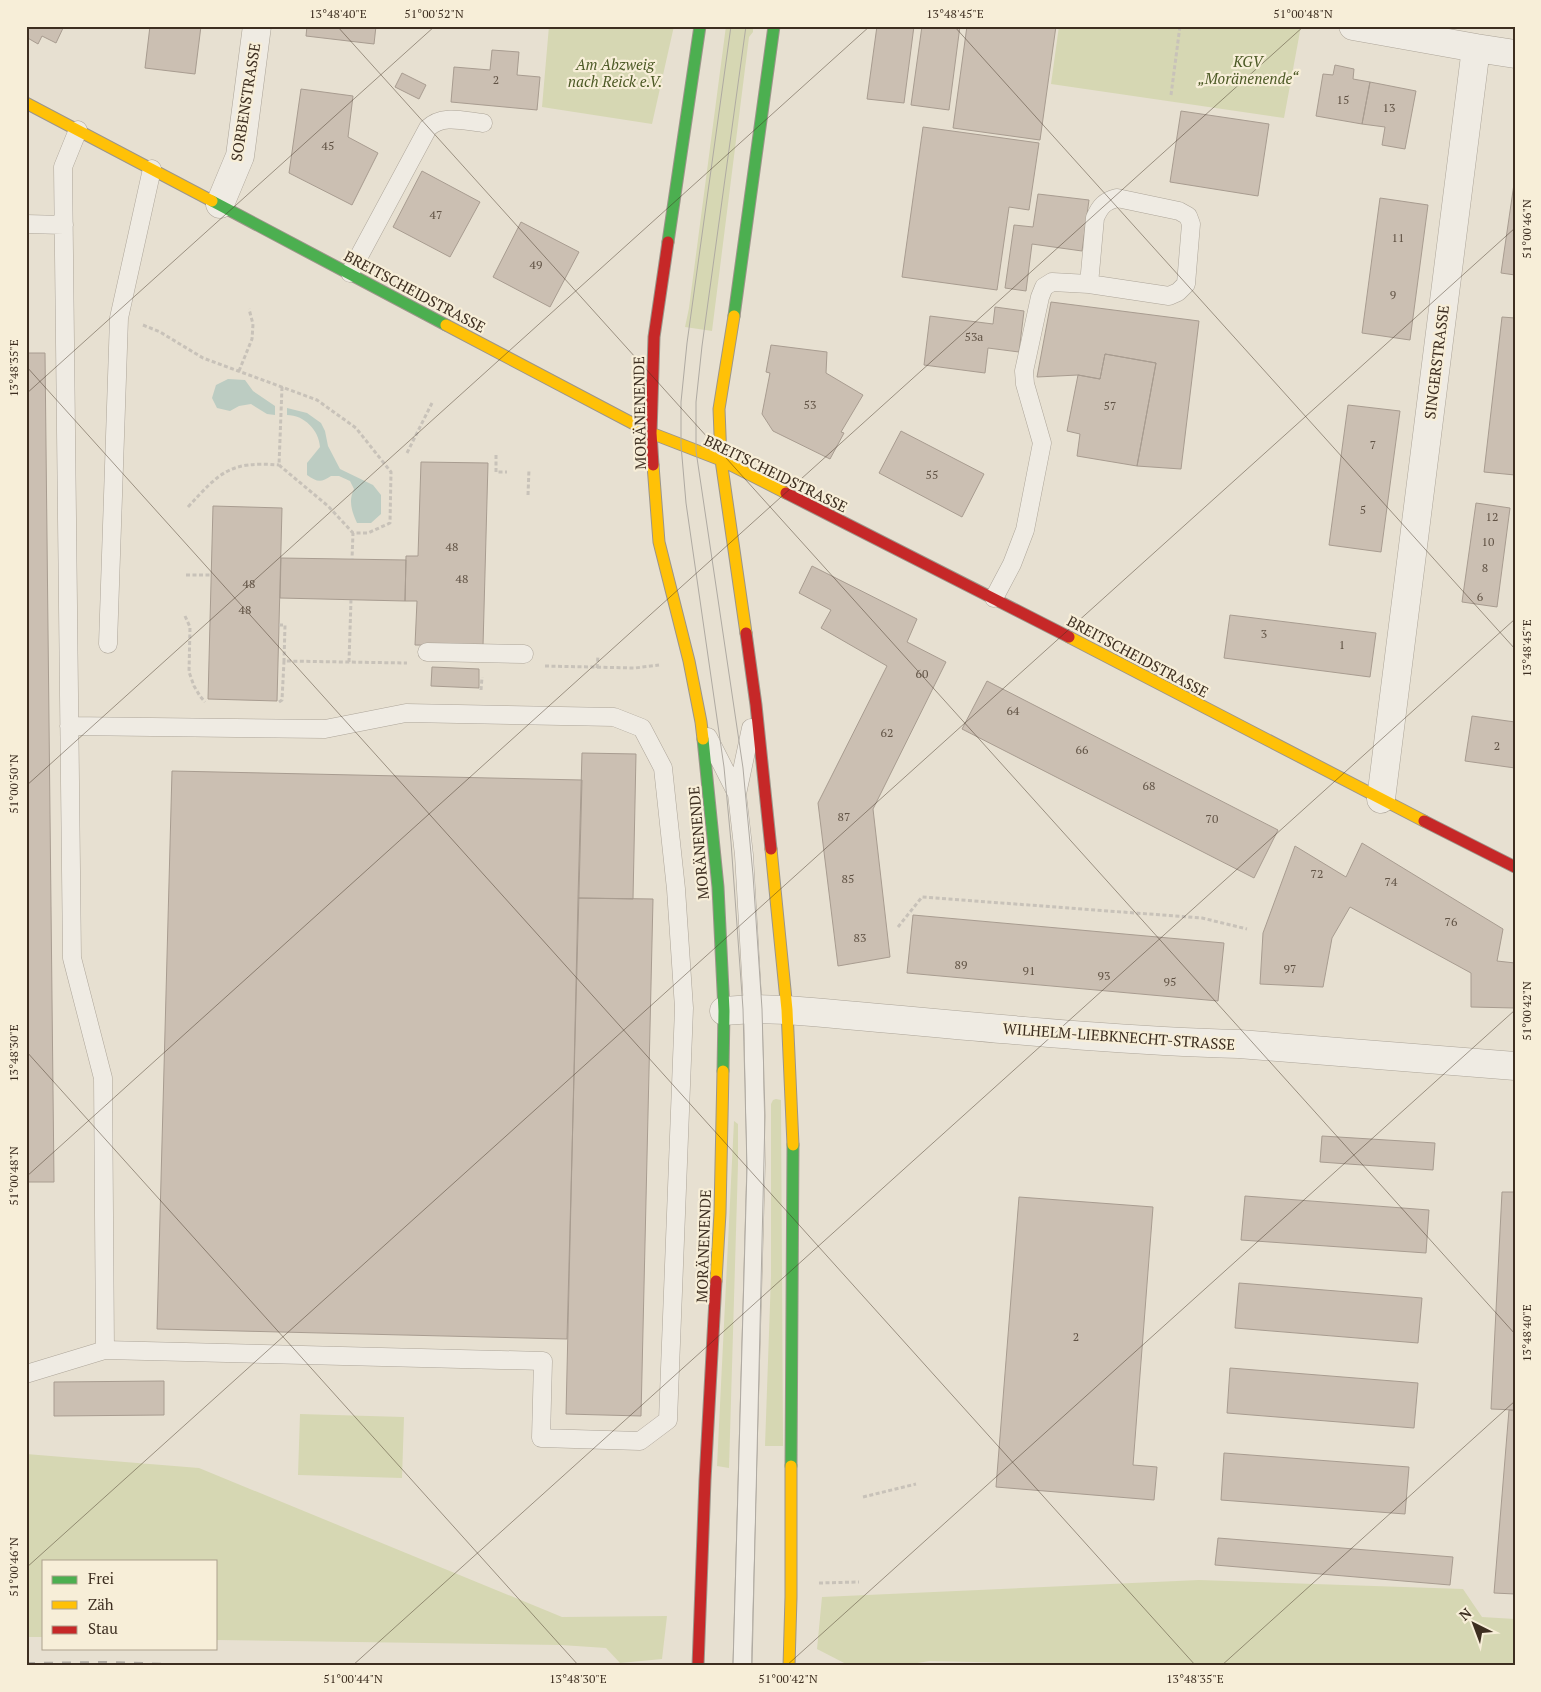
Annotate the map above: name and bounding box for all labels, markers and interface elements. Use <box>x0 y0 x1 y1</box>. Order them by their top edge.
text: 13°48'40"E <box>309 6 367 21</box>
text: 51°00'52"N <box>404 6 464 21</box>
text: 13°48'45"E <box>926 6 984 21</box>
text: 51°00'48"N <box>1273 6 1333 21</box>
street label: SORBENSTRASSE <box>226 41 264 163</box>
park label: KGV „Moränenende“ <box>1198 51 1299 88</box>
park label: Am Abzweig nach Reick e.V. <box>568 54 662 91</box>
house number: 2 <box>493 72 499 87</box>
house number: 15 <box>1337 92 1349 107</box>
house number: 13 <box>1383 100 1395 115</box>
house number: 45 <box>322 138 334 153</box>
text: 51°00'46"N <box>1519 199 1534 259</box>
house number: 47 <box>430 207 442 222</box>
house number: 11 <box>1392 230 1404 245</box>
street label: BREITSCHEIDSTRASSE <box>341 245 489 337</box>
house number: 49 <box>530 257 542 272</box>
house number: 9 <box>1390 287 1396 302</box>
street label: SINGERSTRASSE <box>1419 304 1453 420</box>
house number: 53a <box>965 329 983 344</box>
text: 13°48'35"E <box>6 339 21 397</box>
street label: MORÄNENENDE <box>628 356 650 470</box>
house number: 53 <box>804 397 816 412</box>
house number: 57 <box>1104 398 1116 413</box>
street label: BREITSCHEIDSTRASSE <box>701 430 851 516</box>
house number: 7 <box>1370 437 1376 452</box>
house number: 55 <box>926 467 938 482</box>
house number: 5 <box>1360 502 1366 517</box>
house number: 12 <box>1486 509 1498 524</box>
house number: 10 <box>1482 534 1494 549</box>
house number: 48 <box>446 539 458 554</box>
house number: 8 <box>1482 560 1488 575</box>
house number: 48 <box>456 571 468 586</box>
house number: 48 <box>243 576 255 591</box>
house number: 6 <box>1477 589 1484 604</box>
house number: 48 <box>239 602 251 617</box>
street label: BREITSCHEIDSTRASSE <box>1064 610 1212 702</box>
text: 13°48'45"E <box>1519 619 1534 677</box>
house number: 3 <box>1261 626 1267 641</box>
house number: 1 <box>1339 637 1345 652</box>
house number: 60 <box>916 666 928 681</box>
house number: 64 <box>1007 703 1020 718</box>
house number: 62 <box>881 725 893 740</box>
house number: 2 <box>1494 738 1500 753</box>
house number: 66 <box>1076 742 1089 757</box>
text: 51°00'50"N <box>6 754 21 814</box>
house number: 68 <box>1143 778 1155 793</box>
street label: MORÄNENENDE <box>683 786 713 900</box>
house number: 87 <box>838 809 850 824</box>
house number: 70 <box>1206 811 1218 826</box>
house number: 72 <box>1311 866 1323 881</box>
house number: 85 <box>842 871 854 886</box>
house number: 74 <box>1385 874 1398 889</box>
house number: 76 <box>1445 914 1458 929</box>
house number: 83 <box>854 930 866 945</box>
house number: 89 <box>955 957 967 972</box>
house number: 97 <box>1284 961 1296 976</box>
house number: 91 <box>1023 963 1035 978</box>
house number: 93 <box>1098 968 1110 983</box>
house number: 95 <box>1164 974 1176 989</box>
text: 51°00'42"N <box>1519 981 1534 1041</box>
street label: WILHELM-LIEBKNECHT-STRASSE <box>1002 1018 1236 1054</box>
text: 13°48'30"E <box>6 1024 21 1082</box>
text: 51°00'48"N <box>6 1146 21 1206</box>
street label: MORÄNENENDE <box>691 1189 715 1303</box>
text: 13°48'40"E <box>1519 1304 1534 1362</box>
house number: 2 <box>1073 1329 1079 1344</box>
text: 51°00'46"N <box>6 1537 21 1597</box>
legend <box>42 1560 218 1650</box>
text: Frei <box>88 1568 114 1588</box>
text: Zäh <box>88 1594 114 1614</box>
north arrow <box>1448 1600 1498 1650</box>
text: N <box>1455 1603 1476 1625</box>
text: Stau <box>88 1618 118 1638</box>
text: 51°00'44"N <box>323 1671 383 1686</box>
text: 13°48'30"E <box>549 1671 607 1686</box>
text: 51°00'42"N <box>758 1671 818 1686</box>
text: 13°48'35"E <box>1166 1671 1224 1686</box>

